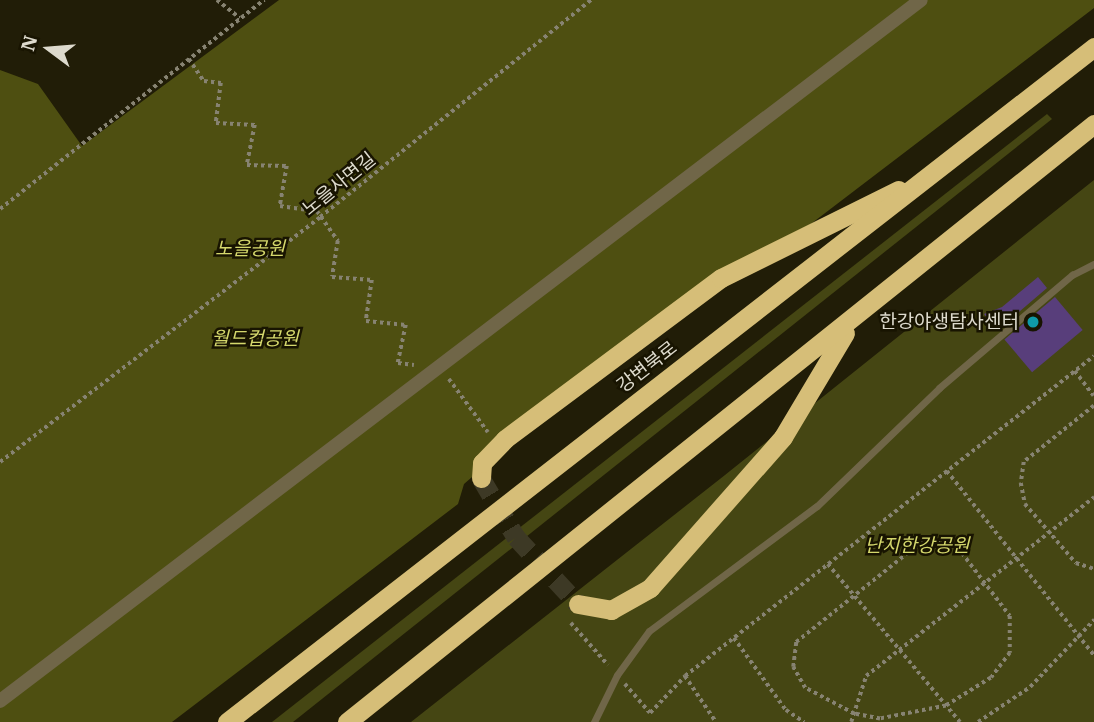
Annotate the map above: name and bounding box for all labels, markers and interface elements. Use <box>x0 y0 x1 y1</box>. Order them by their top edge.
north arrow <box>14 14 84 84</box>
text: N <box>15 33 42 54</box>
street label: 노을사면길 <box>298 148 380 220</box>
park label: 노을공원 <box>215 238 285 260</box>
place label: 한강야생탐사센터 <box>879 311 1019 333</box>
marker: 한강야생탐사센터 <box>1025 314 1041 330</box>
park label: 월드컵공원 <box>211 328 299 350</box>
street label: 강변북로 <box>612 336 682 398</box>
park label: 난지한강공원 <box>865 535 969 557</box>

